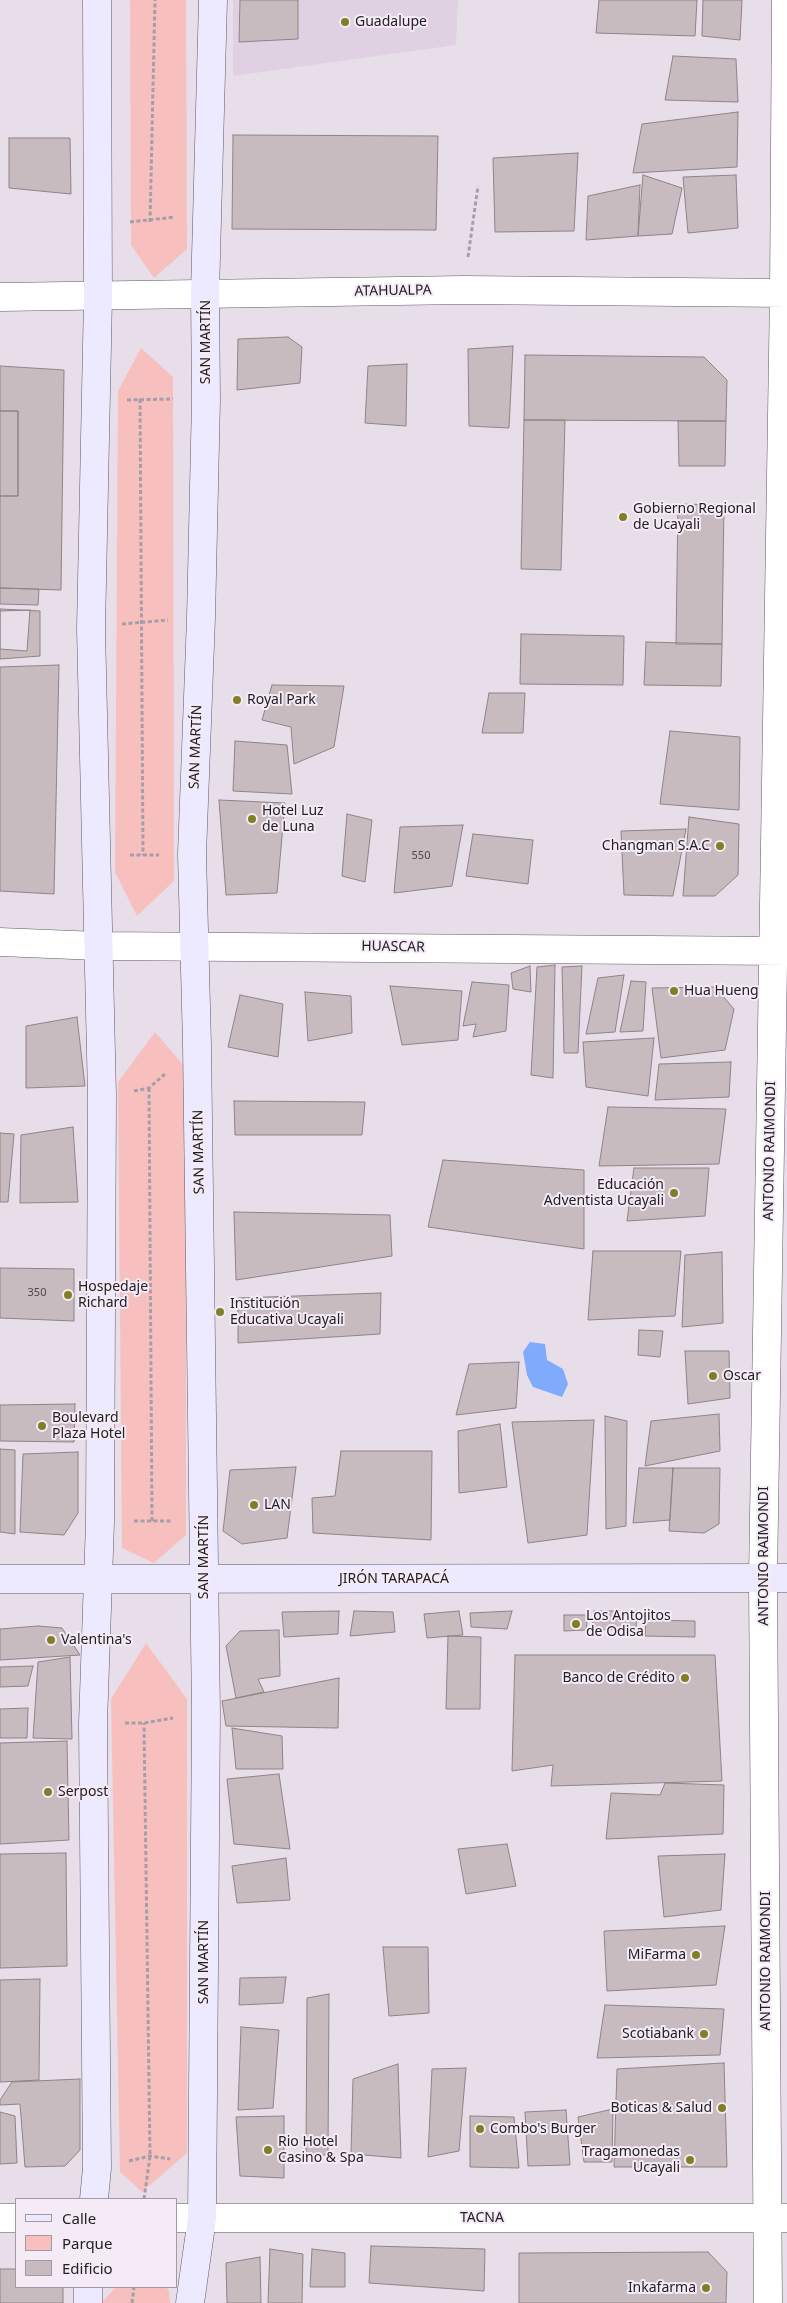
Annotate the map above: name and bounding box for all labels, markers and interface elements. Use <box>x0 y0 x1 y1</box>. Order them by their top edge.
place label: Guadalupe <box>355 14 427 30</box>
marker: Guadalupe <box>339 16 351 28</box>
street label: ATAHUALPA <box>354 282 432 300</box>
street label: SAN MARTÍN <box>198 300 214 384</box>
place label: Gobierno Regional de Ucayali <box>633 501 756 534</box>
marker: Gobierno Regional de Ucayali <box>617 511 629 523</box>
place label: Royal Park <box>247 692 316 708</box>
marker: Royal Park <box>231 694 243 706</box>
street label: SAN MARTÍN <box>186 705 206 789</box>
place label: Hotel Luz de Luna <box>262 803 324 836</box>
marker: Hotel Luz de Luna <box>246 813 258 825</box>
place label: Changman S.A.C <box>602 838 710 854</box>
marker: Changman S.A.C <box>714 840 726 852</box>
house number: 550 <box>412 849 430 863</box>
street label: HUASCAR <box>361 938 425 956</box>
place label: Hua Hueng <box>684 983 759 999</box>
marker: Hua Hueng <box>668 985 680 997</box>
street label: ANTONIO RAIMONDI <box>760 1081 780 1221</box>
street label: SAN MARTÍN <box>190 1110 208 1194</box>
place label: Educación Adventista Ucayali <box>544 1177 664 1210</box>
marker: Educación Adventista Ucayali <box>668 1187 680 1199</box>
place label: Hospedaje Richard <box>78 1279 148 1311</box>
house number: 350 <box>28 1286 46 1300</box>
marker: Hospedaje Richard <box>62 1289 74 1301</box>
place label: Institución Educativa Ucayali <box>230 1296 344 1328</box>
marker: Institución Educativa Ucayali <box>214 1306 226 1318</box>
place label: Oscar <box>723 1368 761 1384</box>
marker: Oscar <box>707 1370 719 1382</box>
place label: Boulevard Plaza Hotel <box>52 1410 125 1442</box>
marker: Boulevard Plaza Hotel <box>36 1420 48 1432</box>
street label: ANTONIO RAIMONDI <box>756 1486 772 1626</box>
place label: LAN <box>264 1497 291 1513</box>
marker: LAN <box>248 1499 260 1511</box>
street label: SAN MARTÍN <box>196 1515 212 1599</box>
street label: JIRÓN TARAPACÁ <box>339 1571 449 1587</box>
place label: Los Antojitos de Odisa <box>586 1608 671 1640</box>
marker: Los Antojitos de Odisa <box>570 1618 582 1630</box>
place label: Valentina's <box>61 1632 132 1648</box>
marker: Valentina's <box>45 1634 57 1646</box>
place label: Banco de Crédito <box>562 1670 675 1686</box>
marker: Banco de Crédito <box>679 1672 691 1684</box>
place label: Serpost <box>58 1784 108 1800</box>
marker: Serpost <box>42 1786 54 1798</box>
street label: ANTONIO RAIMONDI <box>758 1891 774 2031</box>
street label: SAN MARTÍN <box>196 1920 212 2004</box>
place label: MiFarma <box>628 1947 686 1963</box>
marker: MiFarma <box>690 1949 702 1961</box>
place label: Scotiabank <box>622 2026 694 2042</box>
marker: Scotiabank <box>698 2028 710 2040</box>
place label: Boticas & Salud <box>611 2100 712 2116</box>
marker: Boticas & Salud <box>716 2102 728 2114</box>
place label: Combo's Burger <box>490 2121 596 2137</box>
marker: Combo's Burger <box>474 2123 486 2135</box>
place label: Rio Hotel Casino & Spa <box>278 2134 364 2166</box>
marker: Rio Hotel Casino & Spa <box>262 2144 274 2156</box>
place label: Tragamonedas Ucayali <box>582 2144 680 2176</box>
marker: Tragamonedas Ucayali <box>684 2154 696 2166</box>
legend <box>15 2198 178 2288</box>
text: Calle <box>62 2208 96 2228</box>
street label: TACNA <box>460 2210 504 2226</box>
text: Parque <box>62 2233 112 2253</box>
text: Edificio <box>62 2258 113 2278</box>
place label: Inkafarma <box>628 2280 696 2296</box>
marker: Inkafarma <box>700 2282 712 2294</box>

